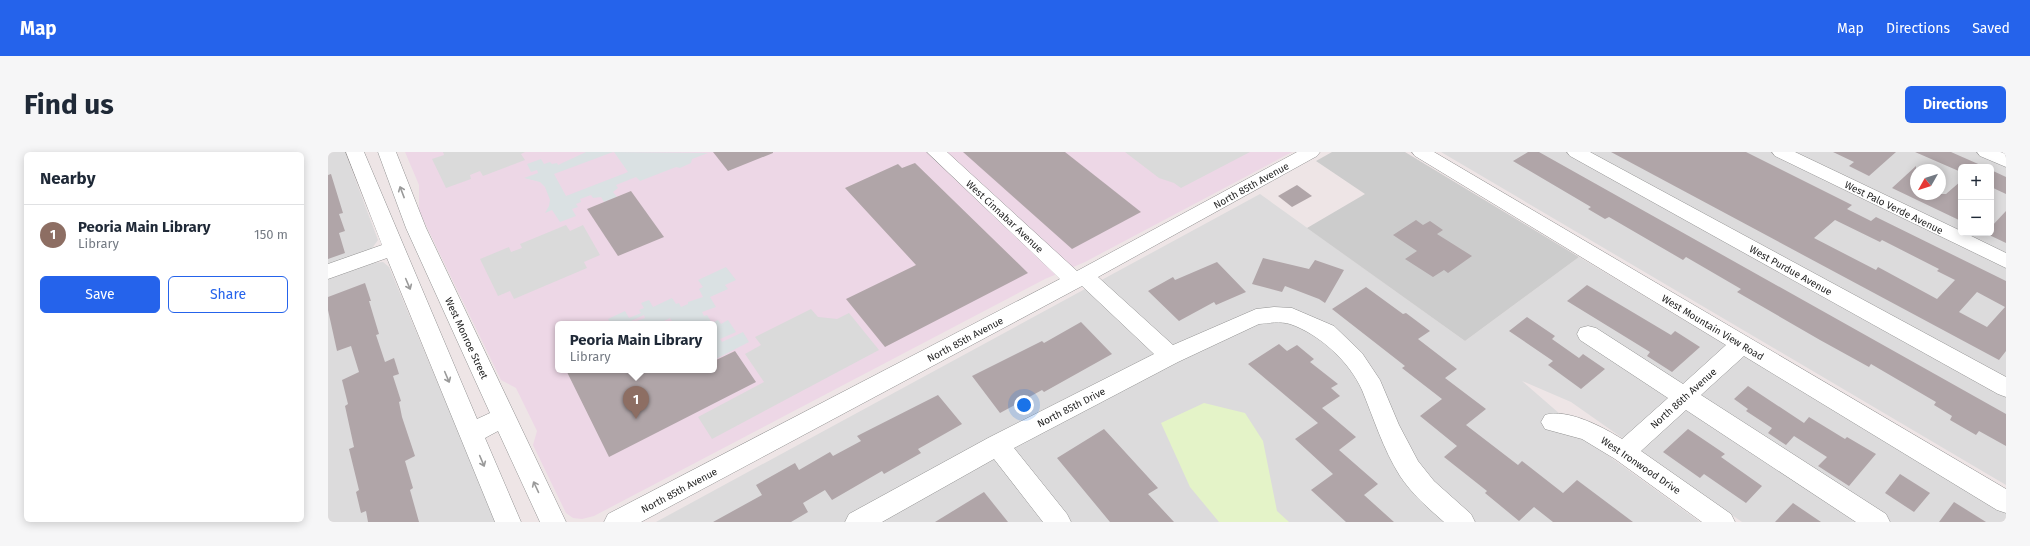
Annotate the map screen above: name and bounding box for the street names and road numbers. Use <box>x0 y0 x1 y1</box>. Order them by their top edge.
street label: North 85th Avenue <box>1212 160 1291 212</box>
street label: West Cinnabar Avenue <box>963 178 1045 256</box>
street label: West Palo Verde Avenue <box>1842 179 1945 237</box>
street label: West Purdue Avenue <box>1747 243 1834 299</box>
street label: West Mountain View Road <box>1659 293 1766 363</box>
street label: West Monroe Street <box>442 296 490 381</box>
street label: North 85th Avenue <box>925 315 1006 365</box>
street label: North 86th Avenue <box>1648 366 1719 432</box>
street label: North 85th Drive <box>1035 386 1107 430</box>
street label: West Ironwood Drive <box>1598 435 1683 497</box>
street label: North 85th Avenue <box>639 466 720 516</box>

